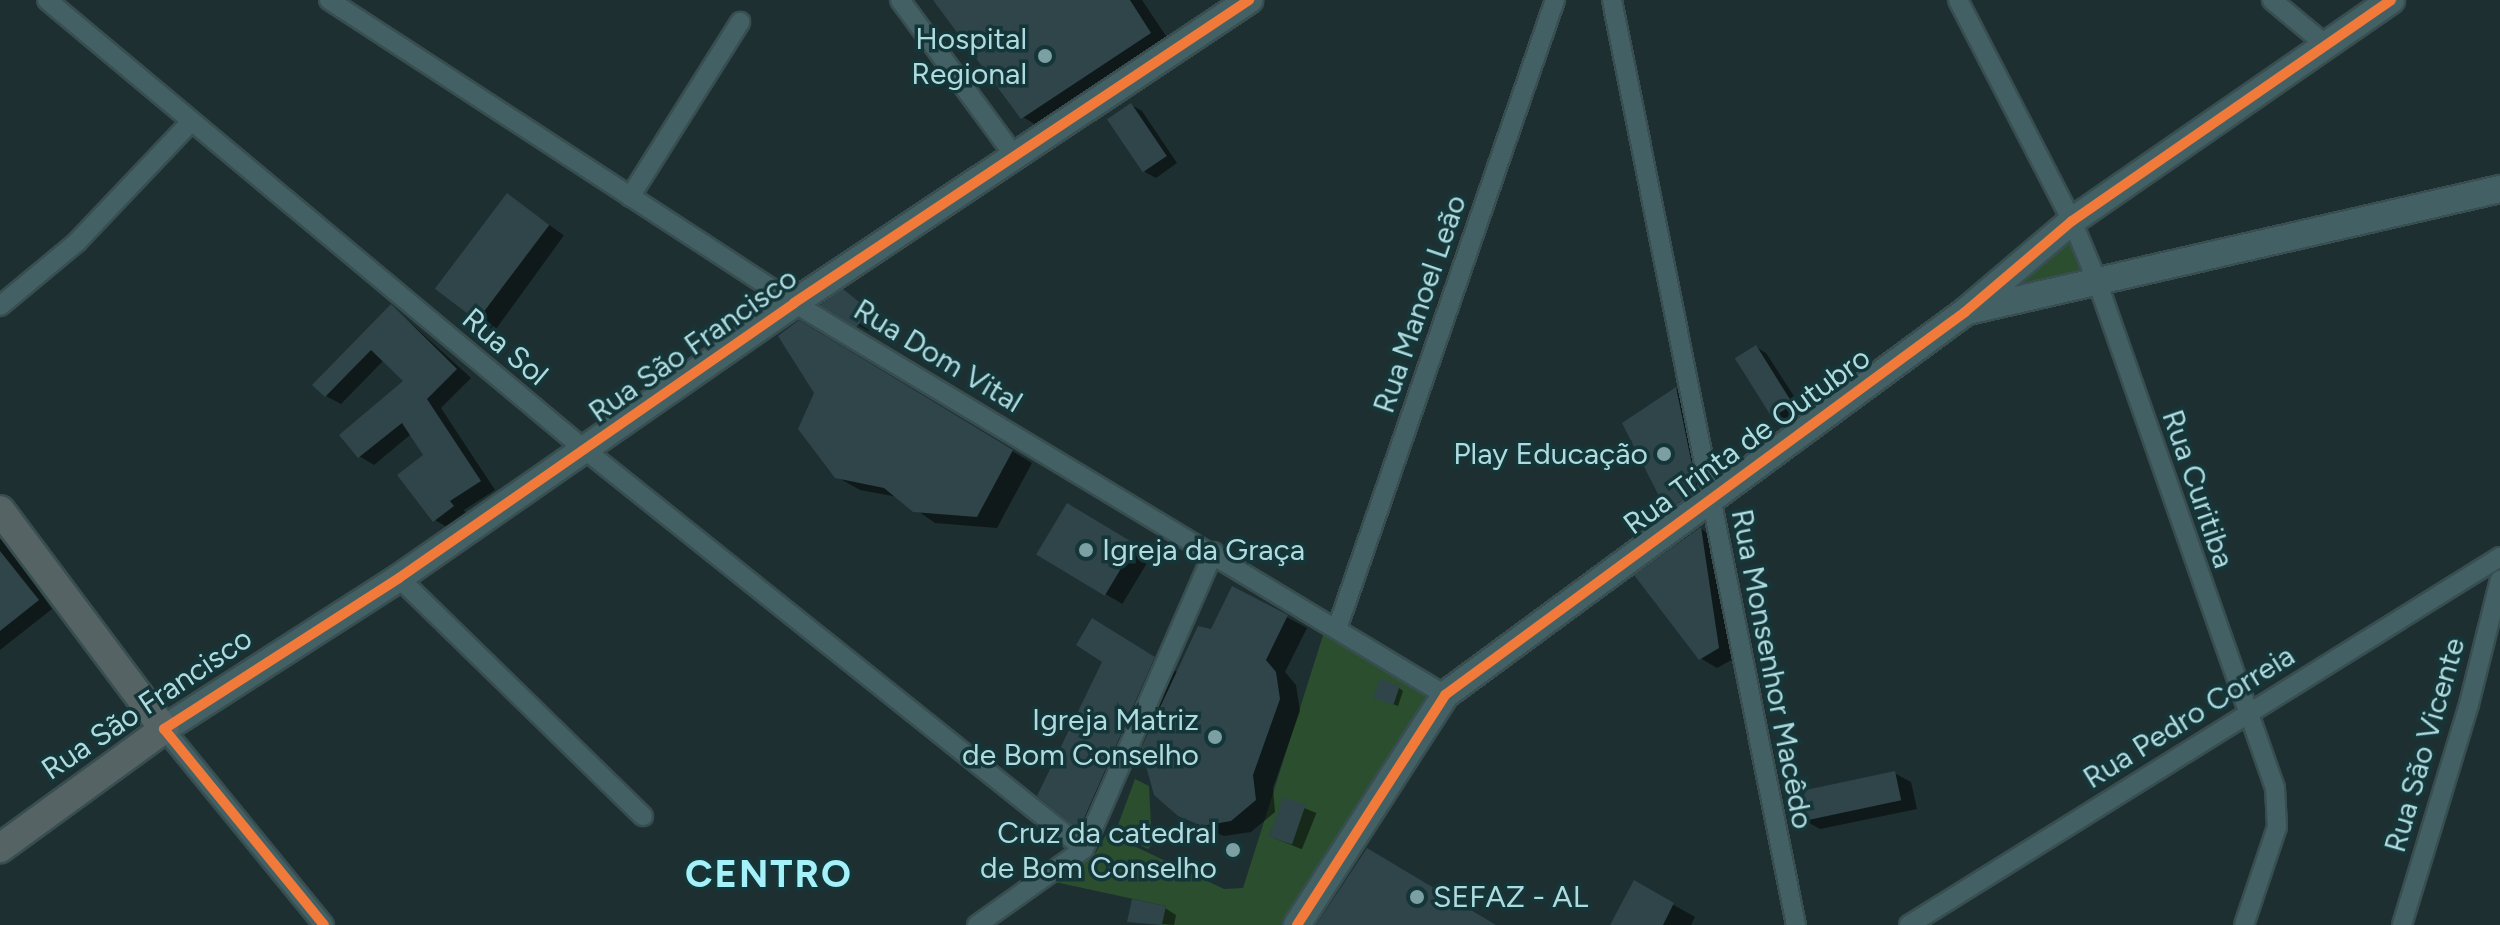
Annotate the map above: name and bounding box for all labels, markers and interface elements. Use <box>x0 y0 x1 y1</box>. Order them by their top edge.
place label: Hospital Regional <box>911 21 1027 92</box>
marker: Hospital Regional <box>1034 45 1056 67</box>
street label: Rua Manoel Leão <box>1366 190 1474 418</box>
street label: Rua São Francisco <box>582 260 804 430</box>
street label: Rua Dom Vital <box>847 292 1029 420</box>
street label: Rua Sol <box>455 301 555 393</box>
street label: Rua Trinta de Outubro <box>1617 340 1877 542</box>
street label: Rua Curitiba <box>2154 405 2242 573</box>
place label: Play Educação <box>1453 436 1648 472</box>
marker: Play Educação <box>1655 445 1673 463</box>
street label: Rua Monsenhor Macêdo <box>1723 506 1821 832</box>
place label: Igreja da Graça <box>1102 532 1305 568</box>
marker: Igreja da Graça <box>1077 541 1095 559</box>
street label: Rua São Francisco <box>35 620 259 788</box>
street label: Rua São Vicente <box>2377 634 2473 856</box>
street label: Rua Pedro Correia <box>2077 638 2301 796</box>
place label: Igreja Matriz de Bom Conselho <box>962 702 1199 772</box>
marker: Igreja Matriz de Bom Conselho <box>1206 728 1224 746</box>
place label: Cruz da catedral de Bom Conselho <box>980 815 1217 886</box>
marker: Cruz da catedral de Bom Conselho <box>1224 841 1242 859</box>
district label: CENTRO <box>685 852 853 898</box>
place label: SEFAZ - AL <box>1433 879 1588 915</box>
marker: SEFAZ - AL <box>1408 888 1426 906</box>

